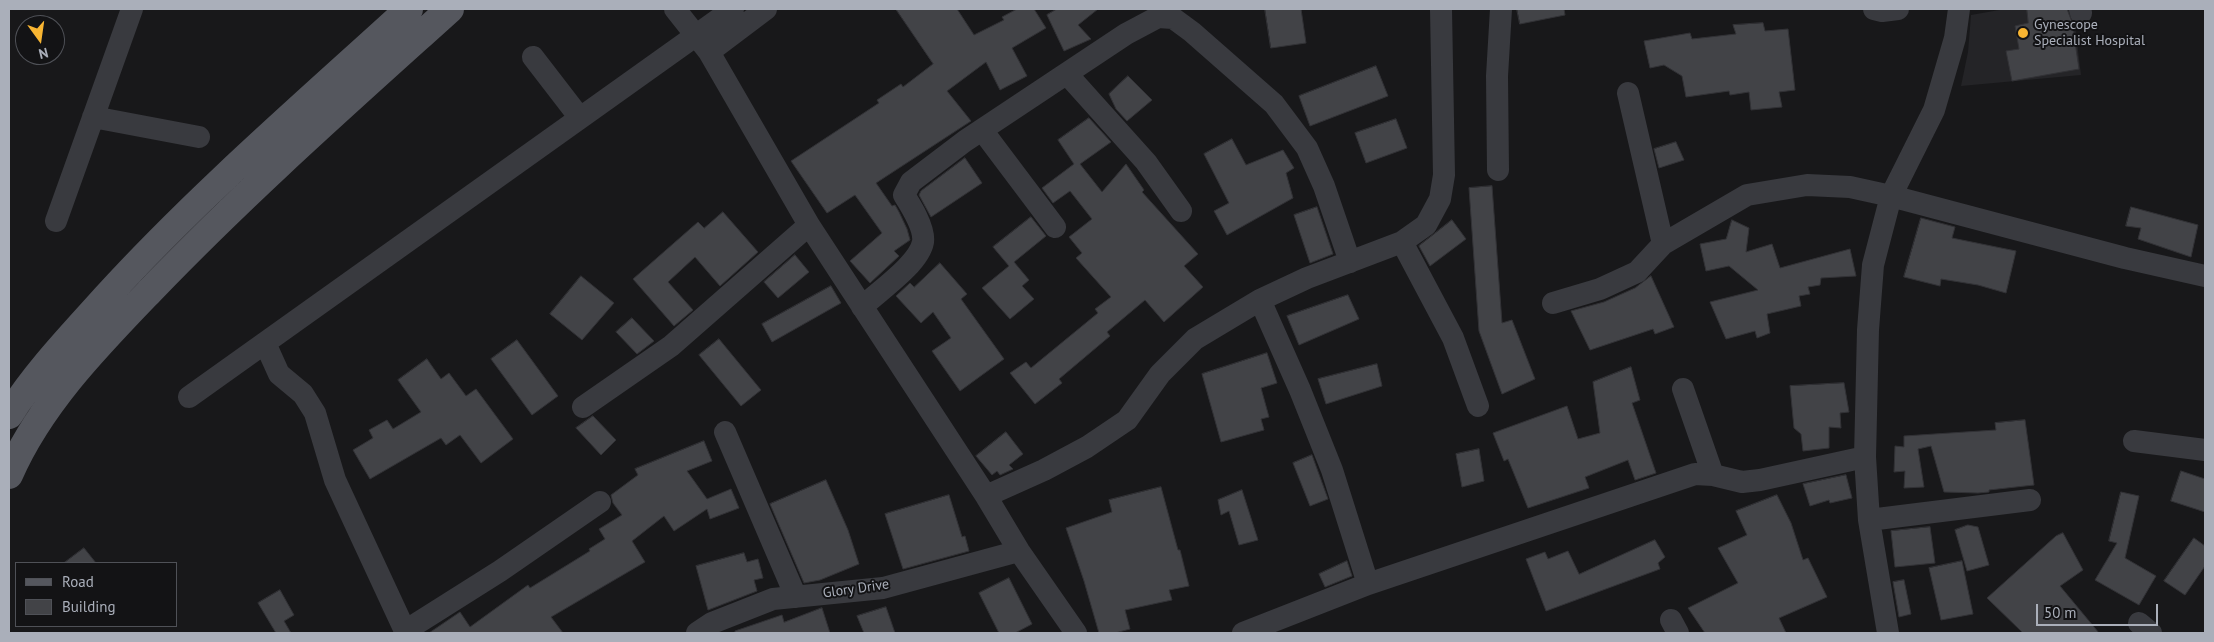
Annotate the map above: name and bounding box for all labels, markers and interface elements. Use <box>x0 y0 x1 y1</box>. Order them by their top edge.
north arrow <box>15 15 65 65</box>
place label: Gynescope Specialist Hospital <box>2034 17 2145 49</box>
marker: Gynescope Specialist Hospital <box>2016 26 2030 40</box>
text: N <box>37 44 50 63</box>
legend <box>15 562 178 627</box>
text: Road <box>62 572 94 591</box>
street label: Glory Drive <box>822 576 890 602</box>
scale bar <box>2039 594 2162 626</box>
text: Building <box>62 597 116 616</box>
text: 50 m <box>2044 603 2077 622</box>

